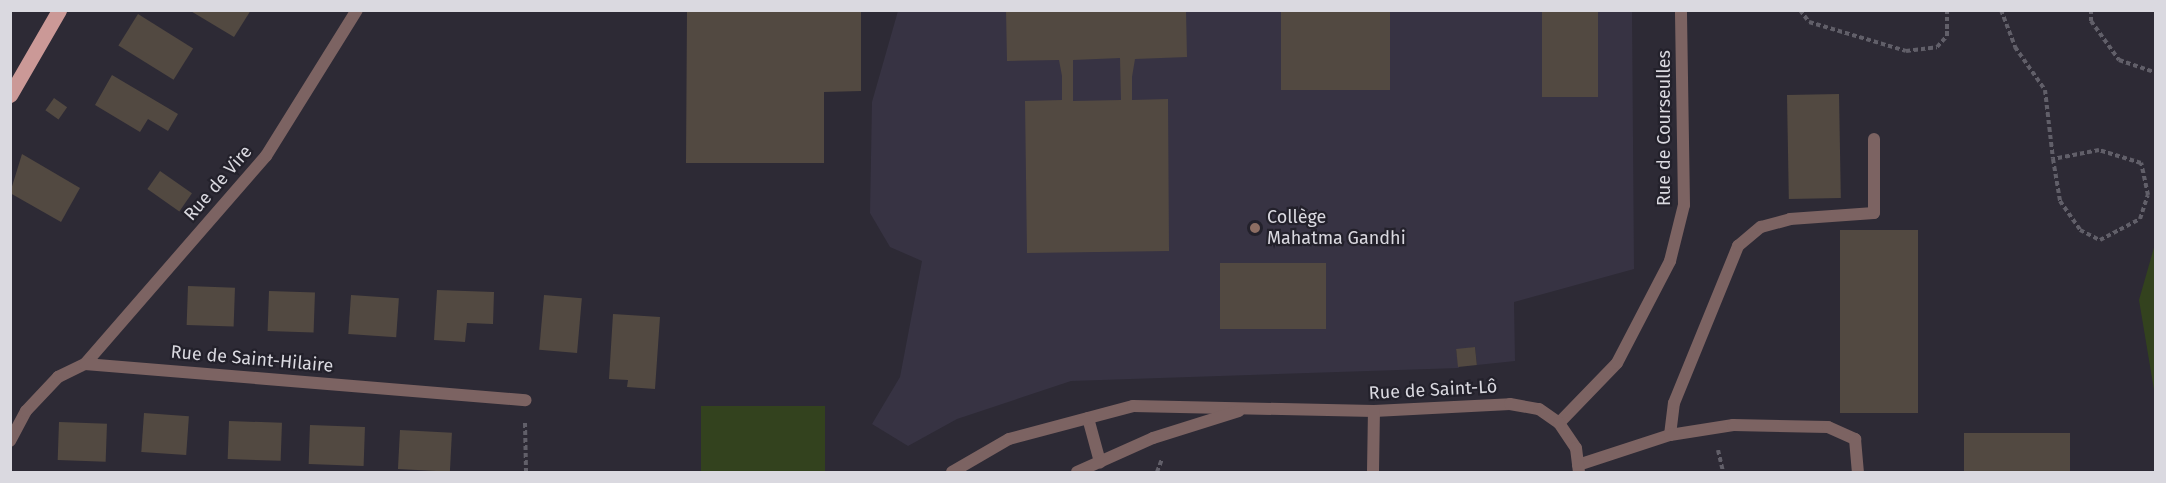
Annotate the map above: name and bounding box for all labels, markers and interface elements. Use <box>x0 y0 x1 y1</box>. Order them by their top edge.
street label: Rue de Courseulles <box>1653 50 1675 206</box>
street label: Rue de Vire <box>179 141 257 225</box>
place label: Collège Mahatma Gandhi <box>1267 207 1406 250</box>
marker: Collège Mahatma Gandhi <box>1248 221 1262 235</box>
street label: Rue de Saint-Hilaire <box>170 341 334 377</box>
street label: Rue de Saint-Lô <box>1368 376 1498 404</box>

